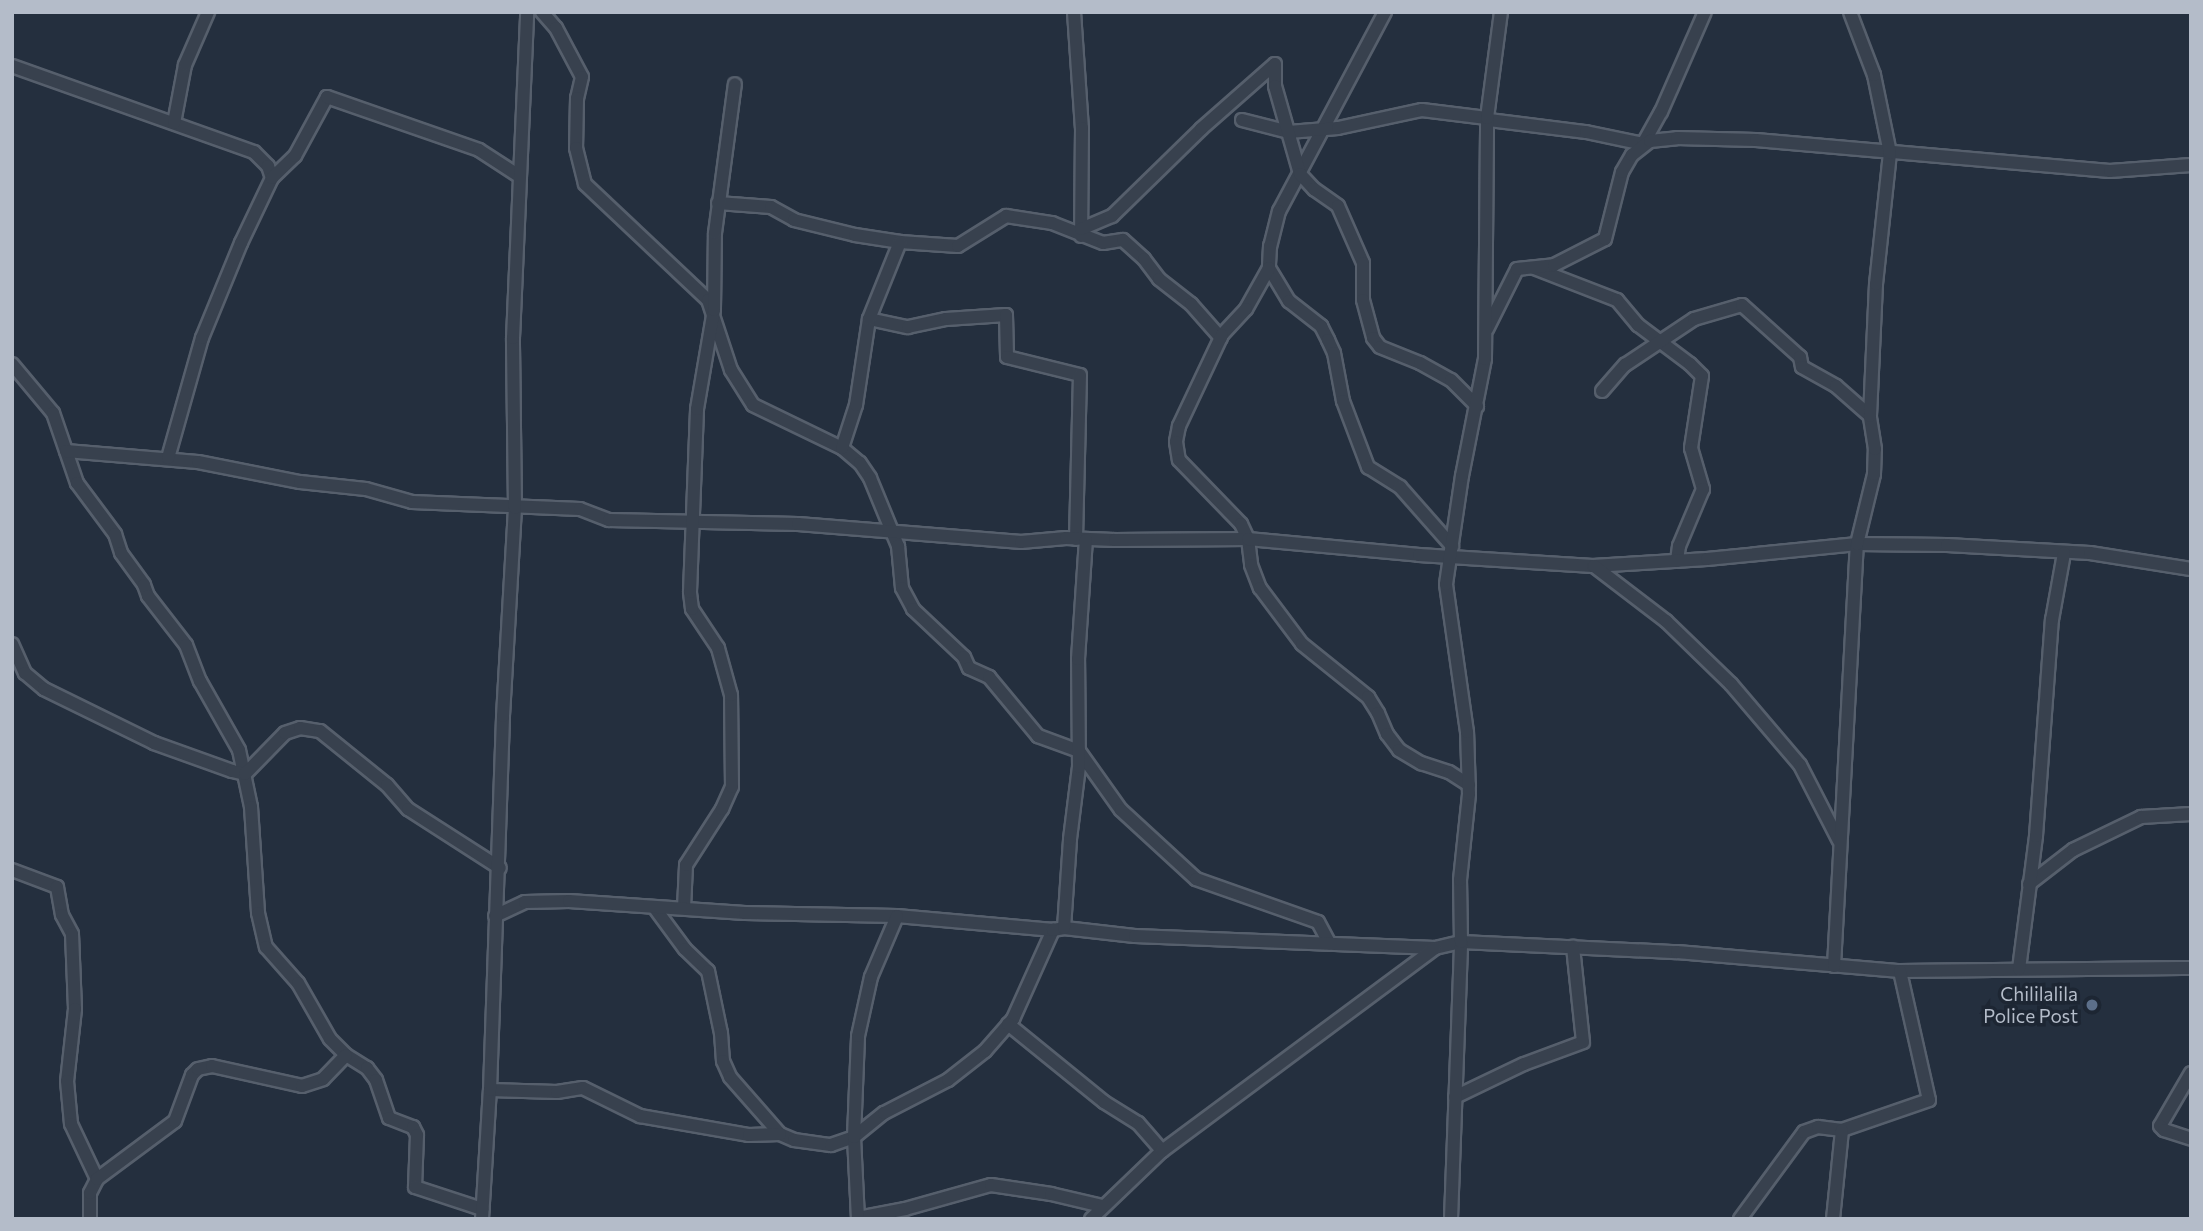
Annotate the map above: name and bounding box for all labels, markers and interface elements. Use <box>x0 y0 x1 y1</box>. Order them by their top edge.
place label: Chililalila Police Post <box>1983 983 2078 1027</box>
marker: Chililalila Police Post <box>2084 997 2100 1013</box>

